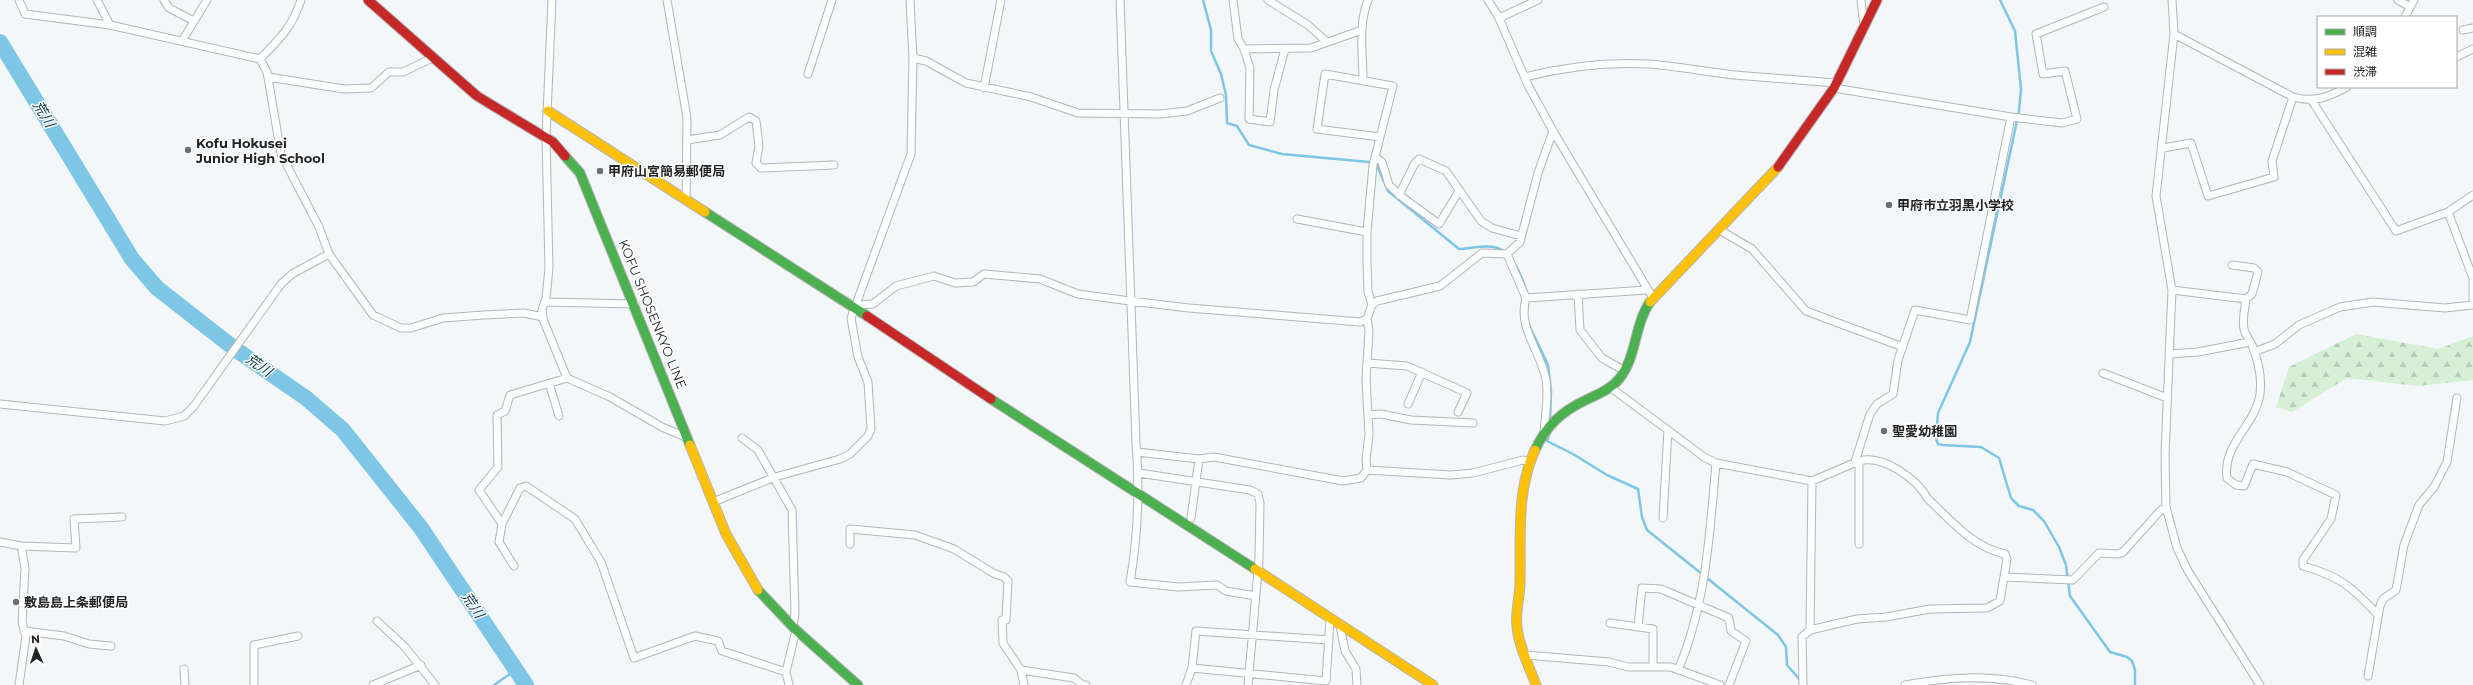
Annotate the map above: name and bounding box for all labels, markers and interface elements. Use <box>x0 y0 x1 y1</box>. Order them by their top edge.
legend <box>2317 16 2457 88</box>
text: 順調 <box>2353 24 2377 39</box>
text: 混雑 <box>2353 44 2377 59</box>
text: 渋滞 <box>2353 64 2377 79</box>
water label: 荒川 <box>29 97 60 132</box>
place label: Kofu Hokusei Junior High School <box>195 135 325 166</box>
marker: Kofu Hokusei Junior High School <box>183 145 193 155</box>
place label: 甲府山宮簡易郵便局 <box>608 163 725 179</box>
marker: 甲府山宮簡易郵便局 <box>595 166 605 176</box>
place label: 甲府市立羽黒小学校 <box>1897 197 2014 213</box>
marker: 甲府市立羽黒小学校 <box>1884 200 1894 210</box>
street label: KOFU SHOSENKYO LINE <box>616 237 690 391</box>
water label: 荒川 <box>242 350 277 382</box>
place label: 聖愛幼稚園 <box>1892 423 1957 439</box>
marker: 聖愛幼稚園 <box>1879 426 1889 436</box>
water label: 荒川 <box>458 588 489 623</box>
place label: 敷島島上条郵便局 <box>24 594 128 610</box>
marker: 敷島島上条郵便局 <box>11 597 21 607</box>
north arrow <box>16 629 56 669</box>
text: N <box>31 632 40 646</box>

